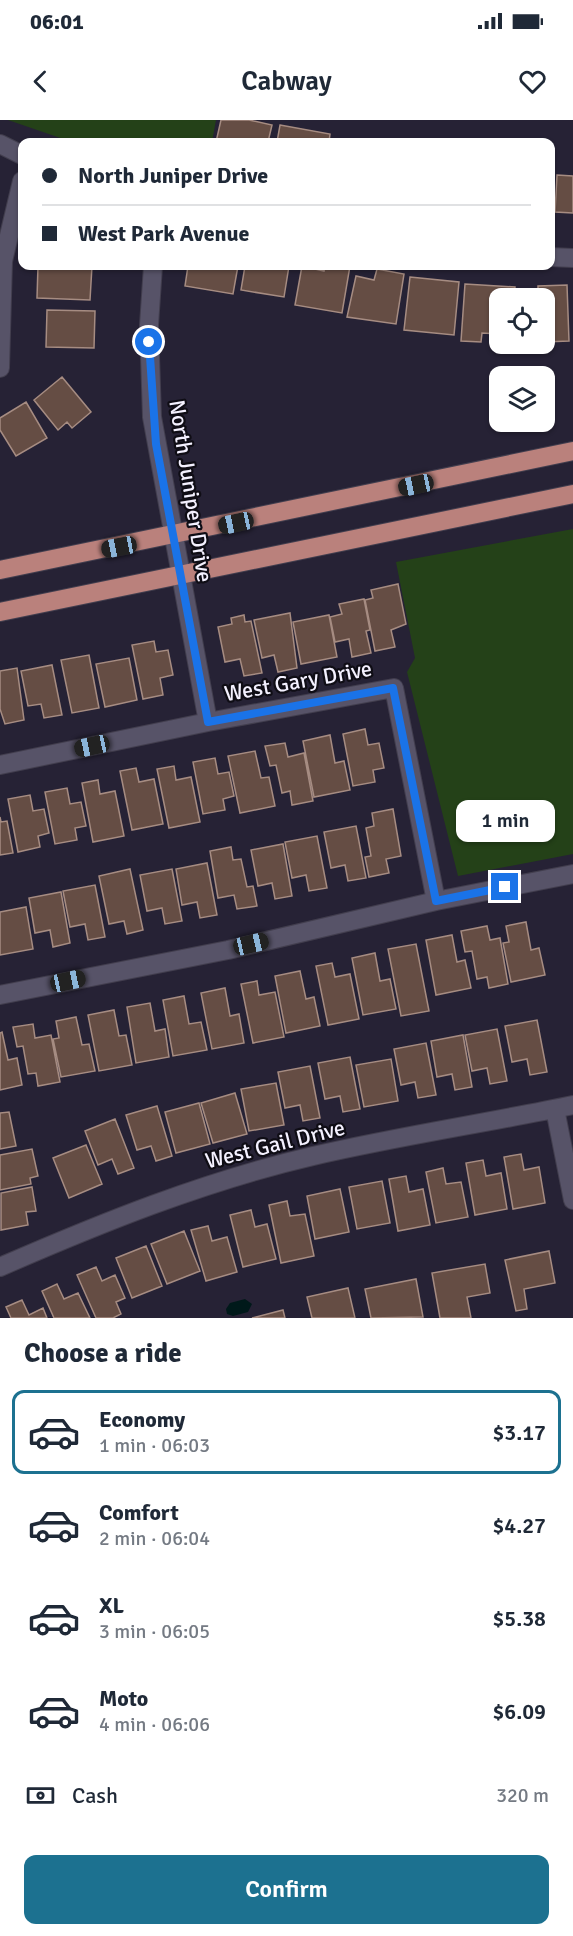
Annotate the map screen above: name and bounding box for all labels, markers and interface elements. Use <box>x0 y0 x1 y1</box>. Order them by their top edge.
text: 06:01 <box>30 8 84 35</box>
icon: back <box>24 65 57 98</box>
text: Cabway <box>241 65 332 98</box>
icon: heart <box>516 65 549 98</box>
text: North Juniper Drive <box>78 162 268 189</box>
text: West Park Avenue <box>78 220 250 247</box>
map controls <box>489 288 555 432</box>
button: locate <box>489 288 555 354</box>
route start <box>135 328 162 355</box>
button: layers <box>489 366 555 432</box>
street label: North Juniper Drive <box>163 398 219 584</box>
car <box>397 472 435 498</box>
car <box>217 510 255 536</box>
car <box>100 535 138 559</box>
street label: West Gary Drive <box>222 655 374 707</box>
car <box>73 733 111 759</box>
callout: 1 min <box>456 800 554 842</box>
text: 1 min <box>482 808 529 833</box>
route end <box>491 873 518 900</box>
car <box>231 931 271 957</box>
car <box>49 968 87 994</box>
street label: West Gail Drive <box>202 1114 348 1174</box>
text: Choose a ride <box>24 1337 182 1370</box>
icon: car <box>27 1405 81 1459</box>
text: Economy <box>99 1406 185 1433</box>
text: $3.17 <box>492 1419 546 1446</box>
text: 1 min · 06:03 <box>99 1433 210 1458</box>
icon: car <box>27 1498 81 1552</box>
text: Comfort <box>99 1499 179 1526</box>
text: $4.27 <box>492 1512 546 1539</box>
text: 2 min · 06:04 <box>99 1526 210 1551</box>
icon: car <box>27 1591 81 1645</box>
text: XL <box>99 1592 124 1619</box>
text: $5.38 <box>492 1605 546 1632</box>
text: 3 min · 06:05 <box>99 1619 210 1644</box>
icon: car <box>27 1684 81 1738</box>
text: Moto <box>99 1685 148 1712</box>
text: $6.09 <box>492 1698 546 1725</box>
text: 4 min · 06:06 <box>99 1712 210 1737</box>
icon: cash <box>24 1779 57 1812</box>
text: Cash <box>72 1782 118 1809</box>
text: 320 m <box>496 1783 549 1808</box>
button: Confirm <box>24 1855 549 1924</box>

